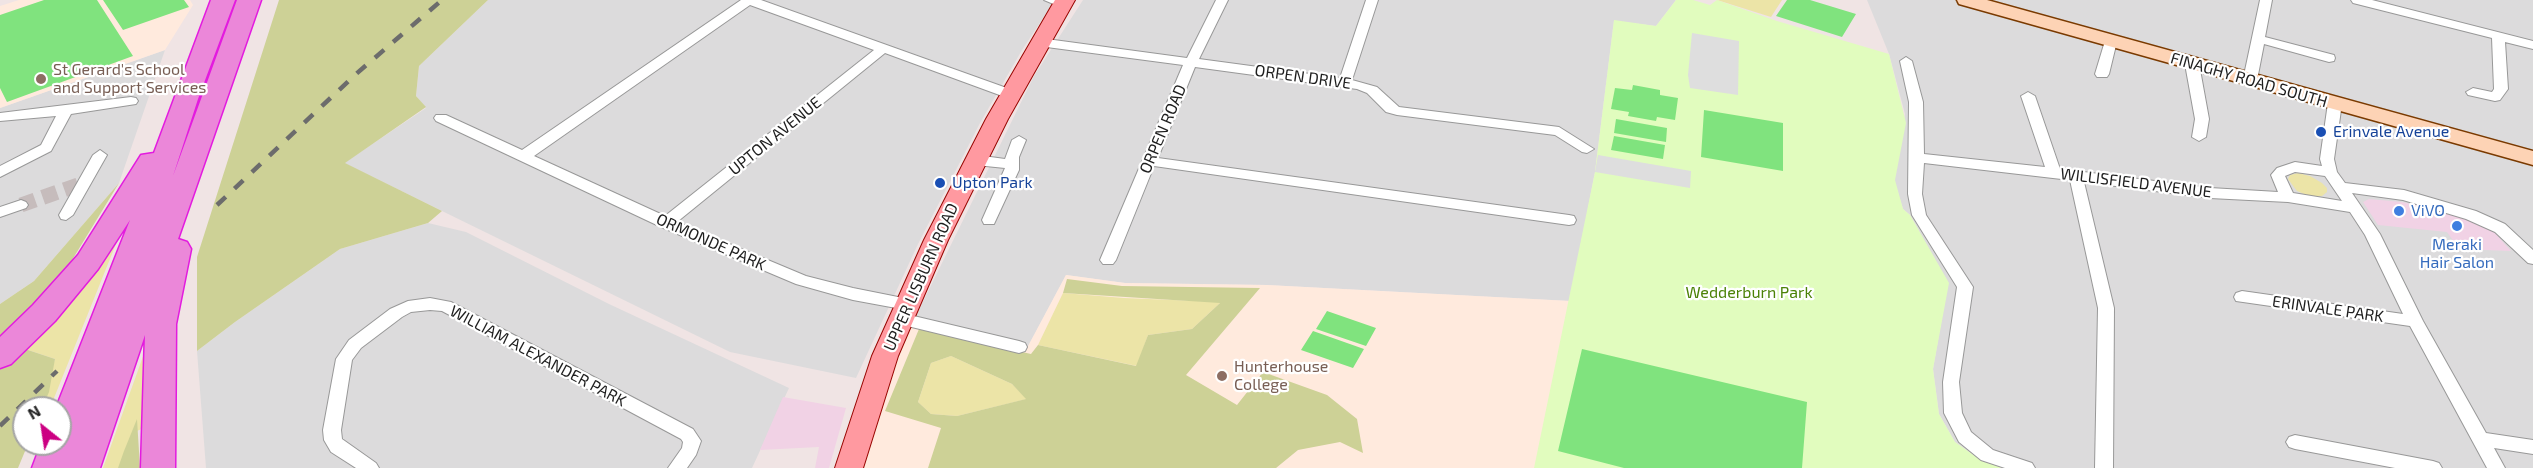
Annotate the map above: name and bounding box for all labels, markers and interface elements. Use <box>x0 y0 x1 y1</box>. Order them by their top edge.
street label: FINAGHY ROAD SOUTH <box>2168 48 2330 112</box>
place label: St Gerard's School and Support Services <box>53 60 206 98</box>
street label: ORPEN DRIVE <box>1254 61 1352 93</box>
marker: St Gerard's School and Support Services <box>34 72 48 86</box>
street label: ORPEN ROAD <box>1136 82 1190 176</box>
street label: UPTON AVENUE <box>725 93 825 179</box>
place label: Erinvale Avenue <box>2333 122 2449 142</box>
marker: Erinvale Avenue <box>2314 125 2328 139</box>
street label: WILLISFIELD AVENUE <box>2059 164 2213 202</box>
place label: Upton Park <box>952 173 1033 193</box>
marker: Upton Park <box>933 176 947 190</box>
street label: UPPER LISBURN ROAD <box>880 200 962 354</box>
place label: ViVO <box>2411 201 2445 221</box>
marker: ViVO <box>2392 204 2406 218</box>
street label: ORMONDE PARK <box>653 209 769 275</box>
marker: Meraki Hair Salon <box>2450 219 2464 233</box>
place label: Meraki Hair Salon <box>2420 235 2494 273</box>
park label: Wedderburn Park <box>1685 283 1813 303</box>
street label: ERINVALE PARK <box>2271 292 2385 326</box>
street label: WILLIAM ALEXANDER PARK <box>447 301 629 411</box>
place label: Hunterhouse College <box>1234 357 1328 395</box>
marker: Hunterhouse College <box>1215 369 1229 383</box>
north arrow <box>12 396 72 456</box>
text: N <box>24 401 44 423</box>

